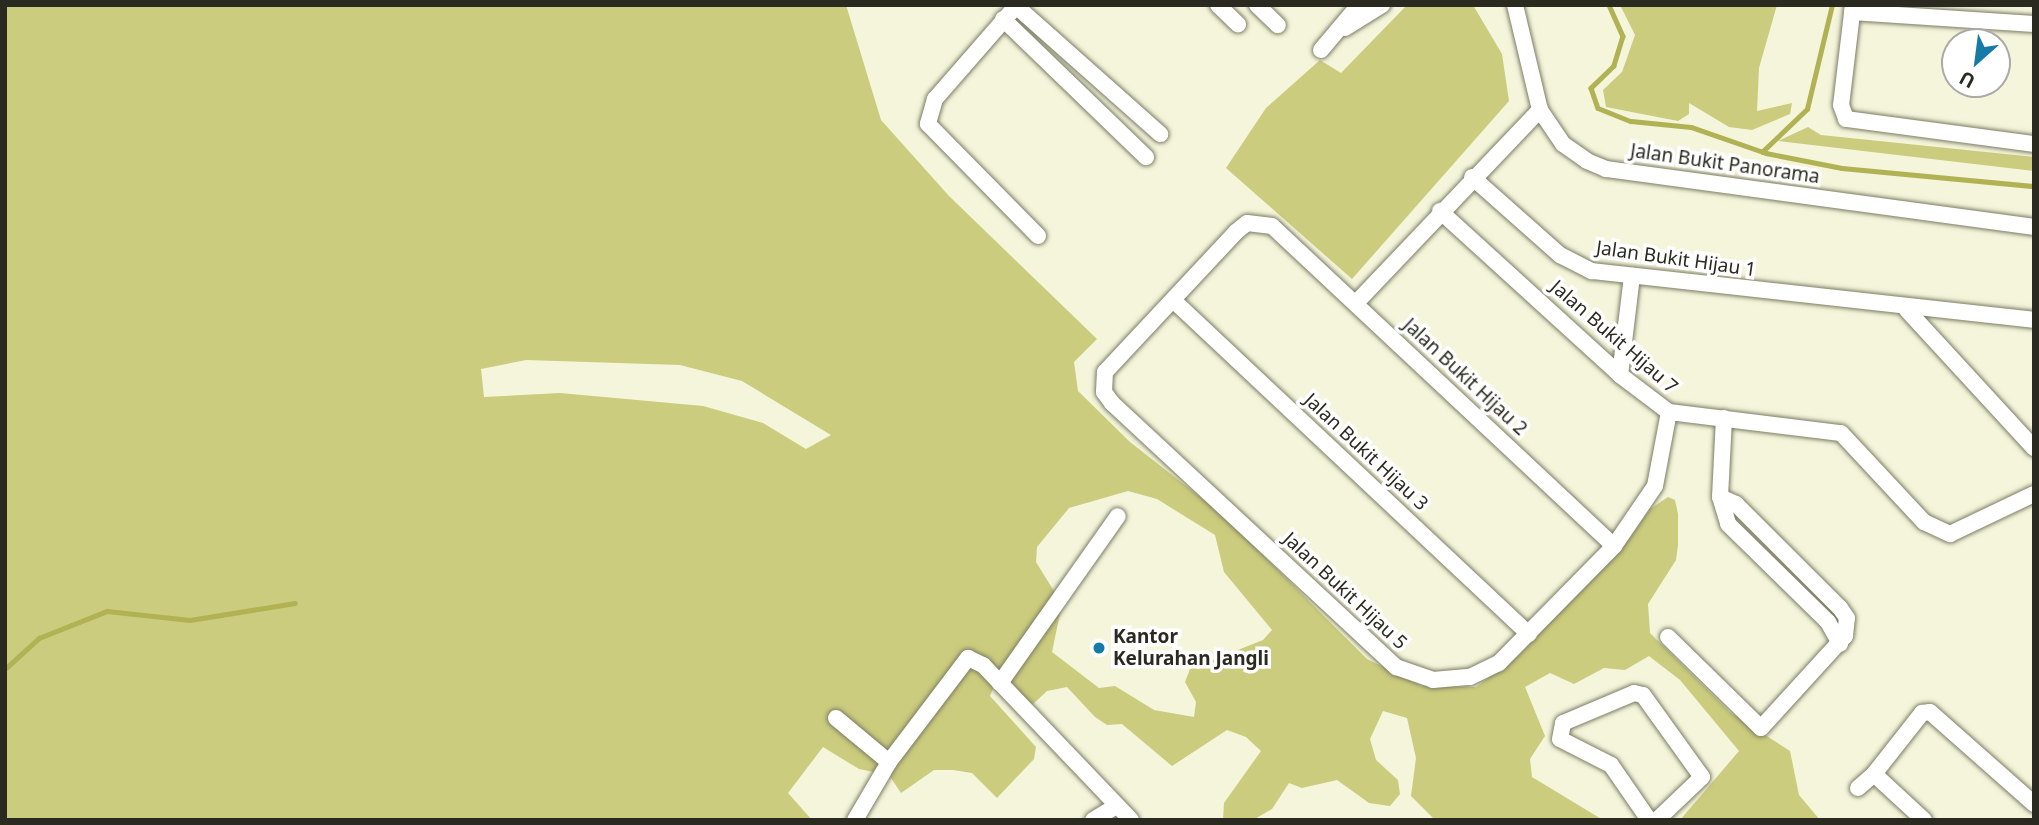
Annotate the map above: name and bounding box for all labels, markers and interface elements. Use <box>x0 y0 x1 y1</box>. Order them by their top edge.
north arrow <box>1941 28 2011 98</box>
text: U <box>1955 65 1980 95</box>
street label: Jalan Bukit Panorama <box>1629 139 1821 189</box>
street label: Jalan Bukit Hijau 1 <box>1595 236 1757 282</box>
street label: Jalan Bukit Hijau 7 <box>1546 276 1682 398</box>
street label: Jalan Bukit Hijau 2 <box>1398 314 1532 440</box>
street label: Jalan Bukit Hijau 3 <box>1299 389 1433 515</box>
street label: Jalan Bukit Hijau 5 <box>1278 528 1412 654</box>
place label: Kantor Kelurahan Jangli <box>1113 626 1269 670</box>
marker: Kantor Kelurahan Jangli <box>1091 640 1107 656</box>

